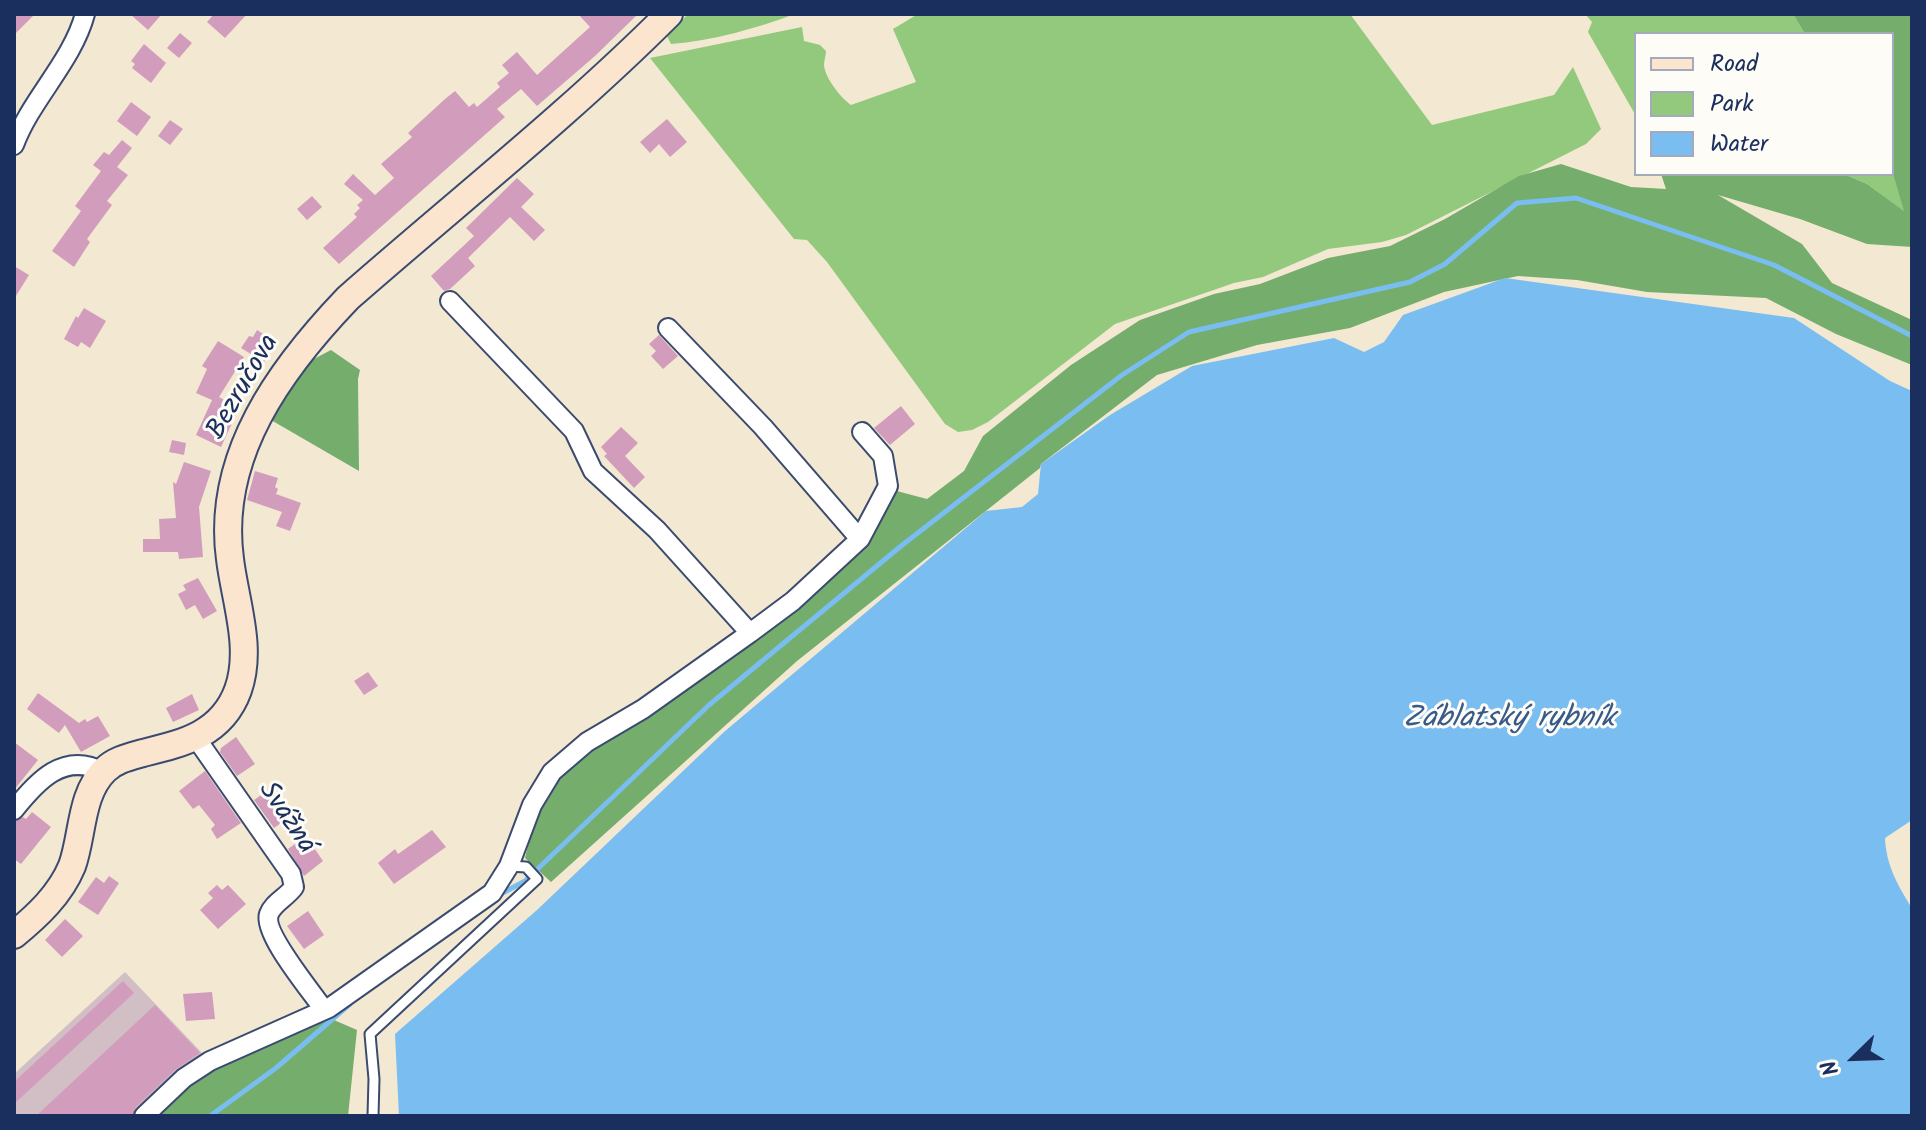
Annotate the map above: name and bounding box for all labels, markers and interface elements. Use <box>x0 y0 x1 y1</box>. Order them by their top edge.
legend <box>1634 32 1894 176</box>
text: Road <box>1710 45 1758 84</box>
text: Park <box>1710 85 1754 124</box>
text: Water <box>1710 125 1768 164</box>
street label: Bezručova <box>202 330 288 446</box>
water label: Záblatský rybník <box>1403 703 1615 739</box>
street label: Svážná <box>249 776 321 862</box>
north arrow <box>1814 1018 1894 1098</box>
text: N <box>1813 1054 1850 1081</box>

